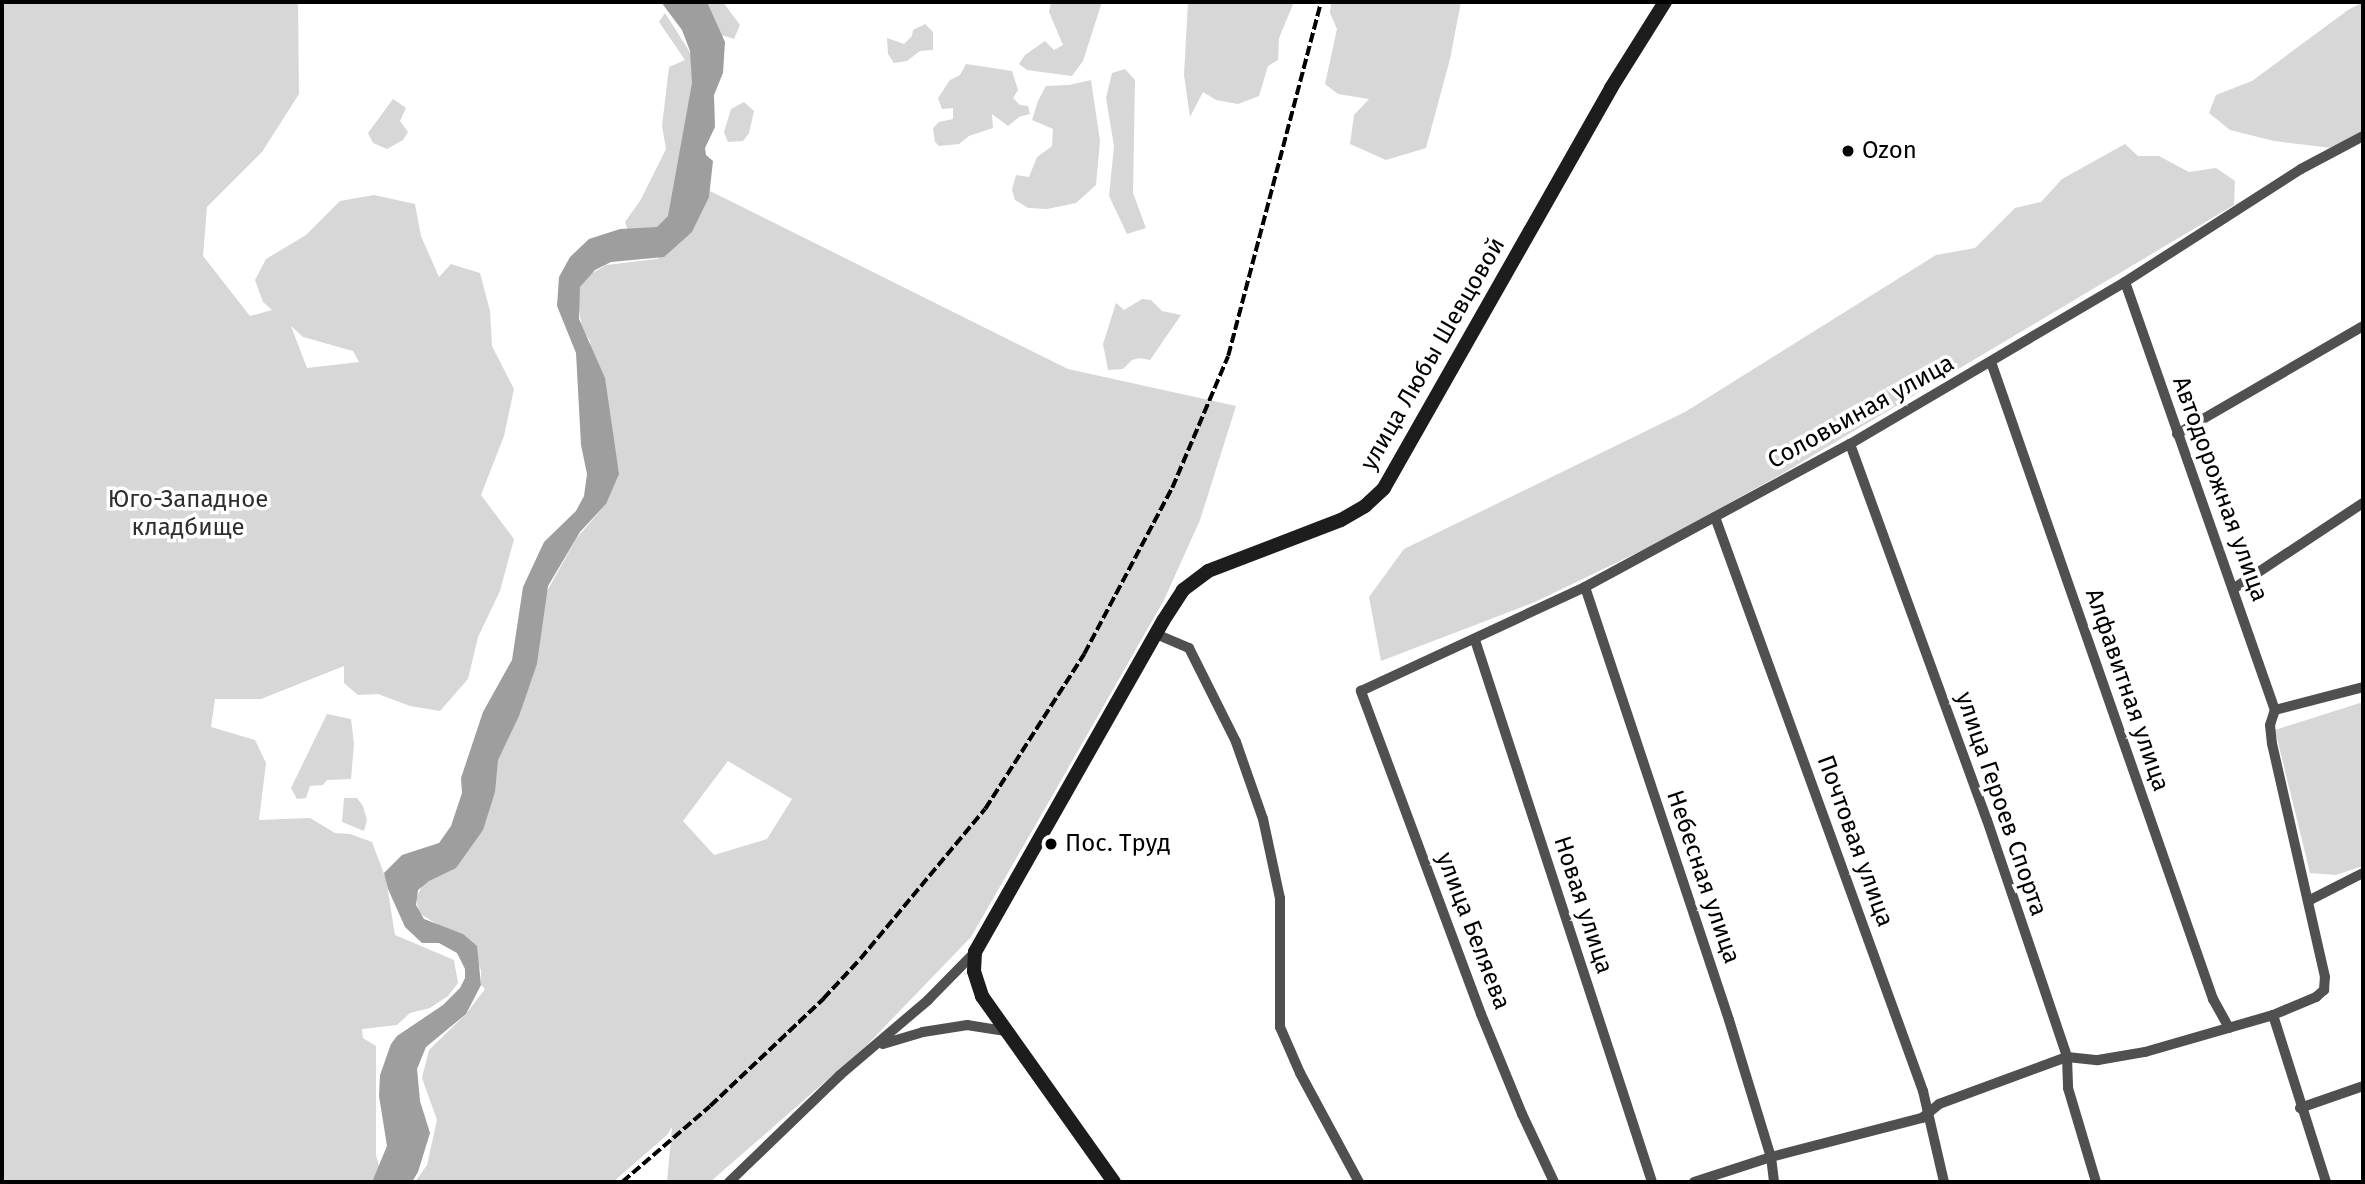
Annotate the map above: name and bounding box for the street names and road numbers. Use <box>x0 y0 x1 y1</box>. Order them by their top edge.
street label: улица Любы Шевцовой <box>1354 232 1512 476</box>
street label: Соловьиная улица <box>1763 349 1959 475</box>
street label: Автодорожная улица <box>2166 373 2274 605</box>
street label: Алфавитная улица <box>2079 585 2175 795</box>
street label: улица Героев Спорта <box>1949 688 2053 920</box>
street label: Почтовая улица <box>1811 751 1899 931</box>
street label: Небесная улица <box>1660 786 1746 968</box>
street label: Новая улица <box>1547 832 1619 978</box>
street label: улица Беляева <box>1430 848 1516 1014</box>

